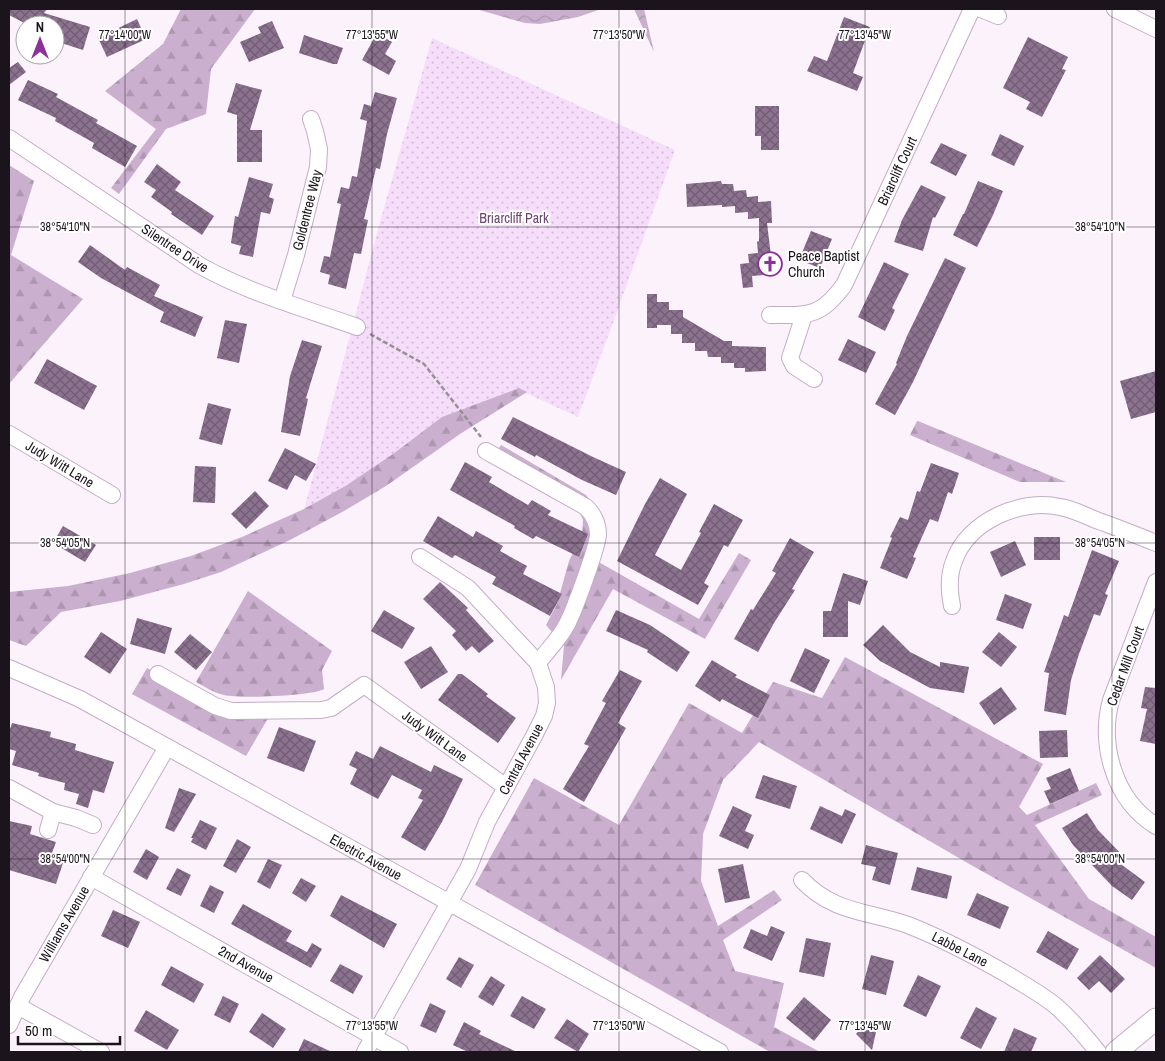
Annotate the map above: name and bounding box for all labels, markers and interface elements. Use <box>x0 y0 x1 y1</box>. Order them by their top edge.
north arrow <box>15 15 65 65</box>
text: N <box>36 18 44 36</box>
text: 77°14'00"W <box>99 27 152 43</box>
text: 77°13'55"W <box>346 27 399 43</box>
text: 77°13'50"W <box>593 27 646 43</box>
text: 77°13'45"W <box>839 27 892 43</box>
street label: Briarcliff Court <box>873 134 921 208</box>
street label: Goldentree Way <box>288 168 326 252</box>
park label: Briarcliff Park <box>479 209 549 227</box>
text: 38°54'10"N <box>40 219 90 235</box>
text: 38°54'10"N <box>1075 219 1125 235</box>
street label: Silentree Drive <box>138 220 212 276</box>
place label: Peace Baptist Church <box>788 247 859 281</box>
church icon: Peace Baptist Church <box>757 251 783 277</box>
street label: Judy Witt Lane <box>23 437 97 491</box>
text: 38°54'05"N <box>40 535 90 551</box>
text: 38°54'05"N <box>1075 535 1125 551</box>
street label: Cedar Mill Court <box>1102 624 1148 708</box>
street label: Judy Witt Lane <box>399 706 471 766</box>
street label: Central Avenue <box>495 720 547 798</box>
street label: Electric Avenue <box>327 830 405 884</box>
text: 38°54'00"N <box>40 851 90 867</box>
text: 38°54'00"N <box>1075 851 1125 867</box>
street label: Williams Avenue <box>35 883 93 965</box>
street label: Labbe Lane <box>929 927 991 971</box>
street label: 2nd Avenue <box>215 941 277 987</box>
scale bar <box>18 1014 120 1046</box>
text: 77°13'55"W <box>346 1018 399 1034</box>
text: 77°13'50"W <box>593 1018 646 1034</box>
text: 77°13'45"W <box>839 1018 892 1034</box>
text: 50 m <box>25 1020 52 1041</box>

